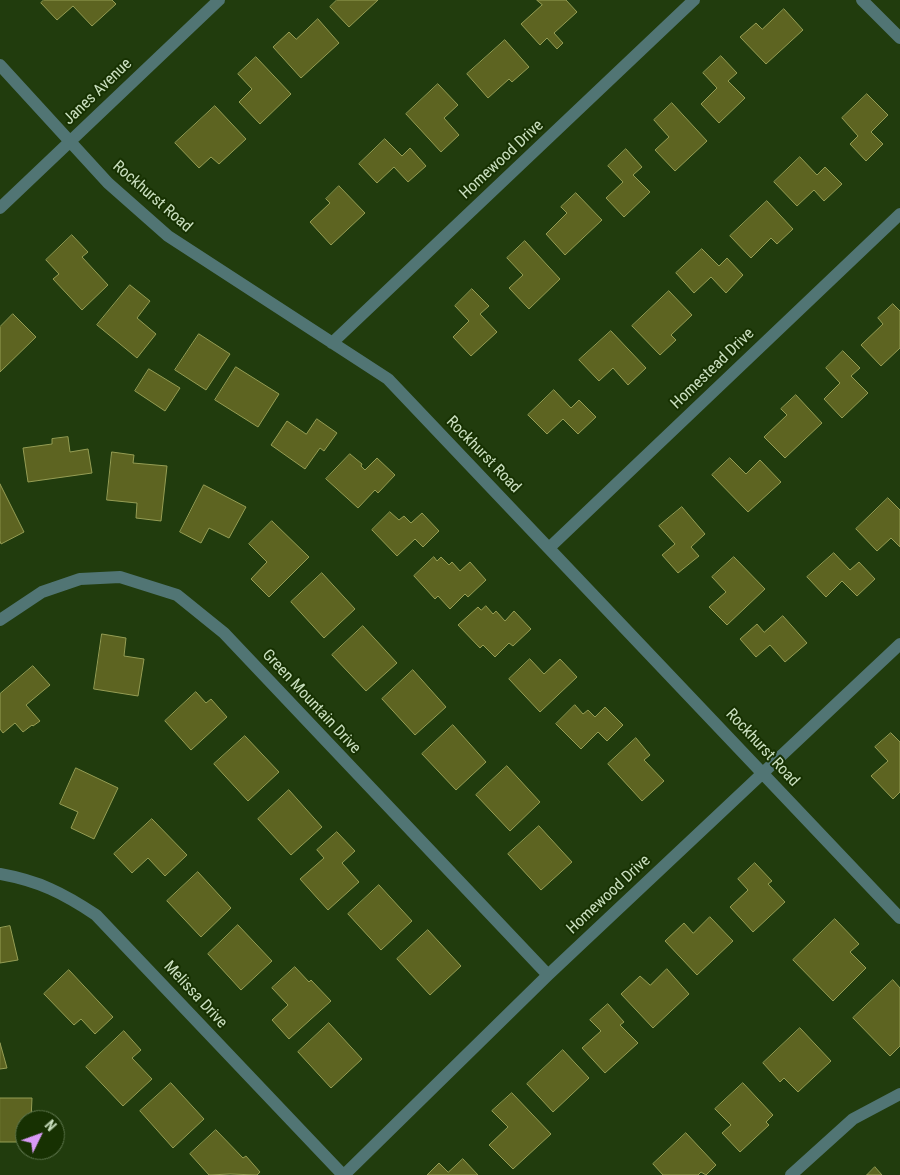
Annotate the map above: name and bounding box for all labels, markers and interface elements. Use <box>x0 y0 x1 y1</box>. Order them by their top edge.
street label: Janes Avenue <box>60 55 136 129</box>
street label: Homewood Drive <box>456 116 548 204</box>
street label: Rockhurst Road <box>108 157 196 237</box>
street label: Homestead Drive <box>667 325 759 413</box>
street label: Rockhurst Road <box>442 413 524 497</box>
street label: Green Mountain Drive <box>258 646 364 758</box>
street label: Rockhurst Road <box>721 705 803 791</box>
street label: Homewood Drive <box>563 851 655 939</box>
street label: Melissa Drive <box>159 957 231 1033</box>
north arrow <box>15 1110 65 1160</box>
text: N <box>42 1117 59 1134</box>

